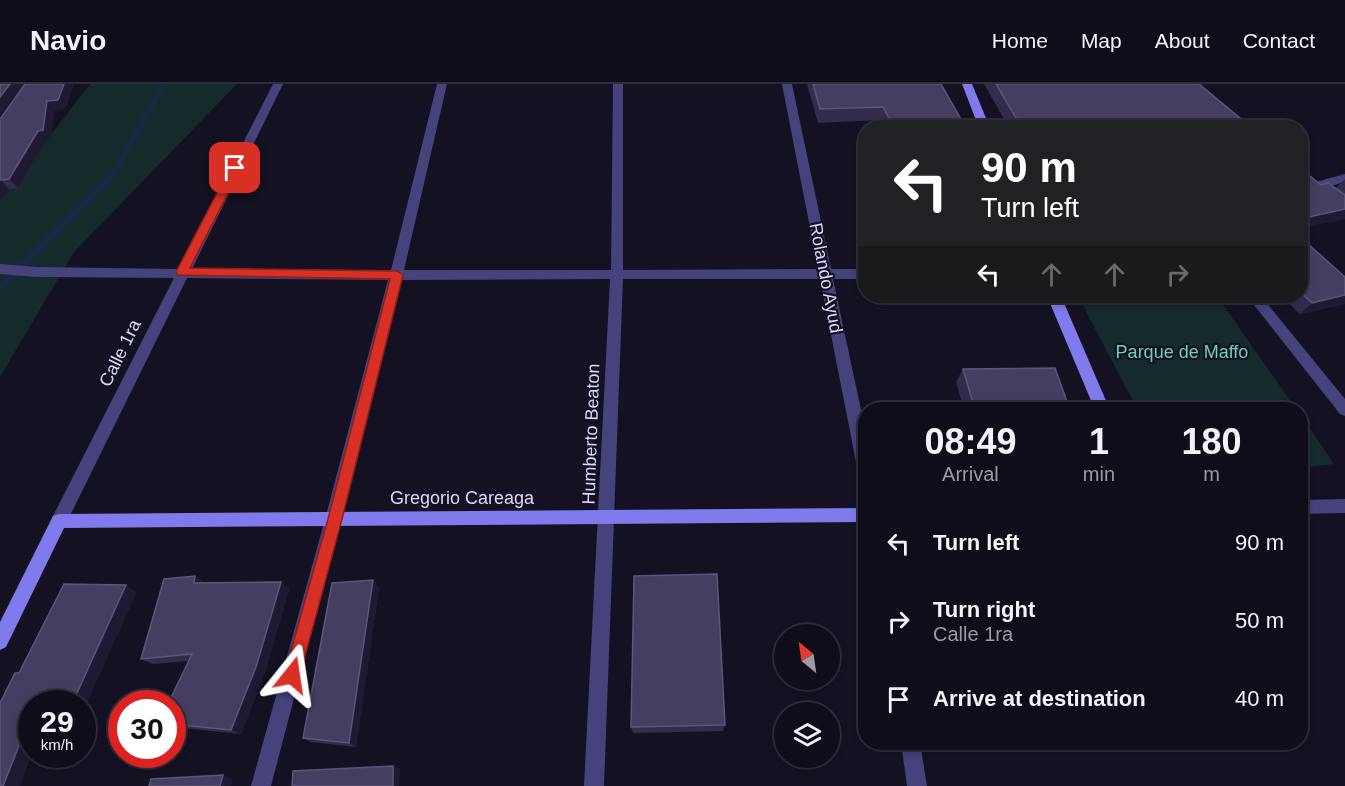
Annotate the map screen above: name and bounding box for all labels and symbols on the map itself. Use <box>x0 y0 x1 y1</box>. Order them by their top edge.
pin <box>209 142 260 193</box>
street label: Rolando Ayud <box>806 221 846 335</box>
street label: Calle 1ra <box>95 315 145 390</box>
park label: Parque de Maffo <box>1116 342 1248 362</box>
street label: Humberto Beaton <box>579 363 603 505</box>
street label: Gregorio Careaga <box>390 488 535 508</box>
north arrow <box>774 624 840 690</box>
position arrow <box>260 643 324 707</box>
speed limit sign: 30 <box>108 690 186 768</box>

